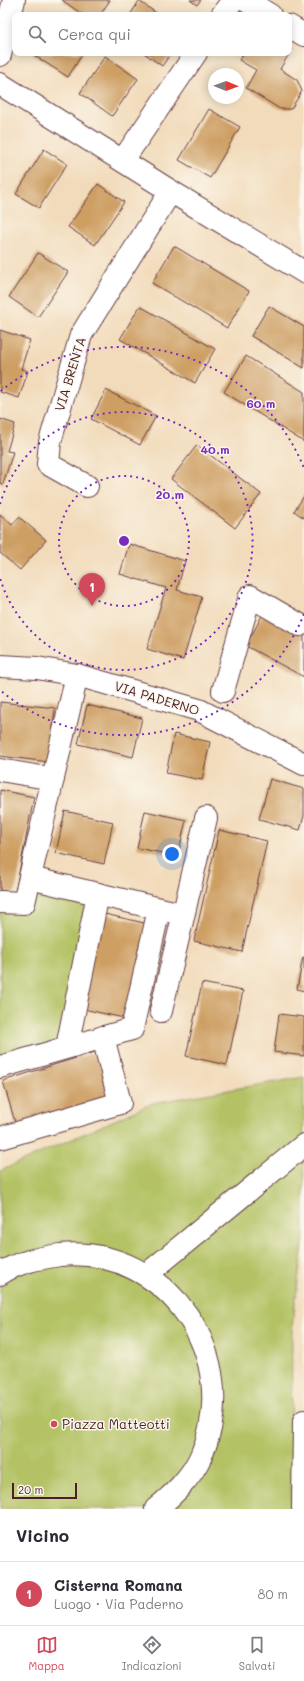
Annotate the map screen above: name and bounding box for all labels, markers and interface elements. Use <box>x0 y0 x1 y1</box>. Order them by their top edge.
search box <box>12 12 292 56</box>
icon: search <box>26 23 48 45</box>
text: Cerca qui <box>58 24 131 44</box>
north arrow <box>208 68 244 104</box>
street label: VIA BRENTA <box>50 335 89 413</box>
text: 60 m <box>247 395 275 411</box>
text: 40 m <box>200 441 230 457</box>
text: 20 m <box>156 486 184 502</box>
centre of rings <box>117 534 131 548</box>
pin: 1 <box>79 573 105 606</box>
street label: VIA PADERNO <box>113 677 202 718</box>
your location <box>162 844 182 864</box>
place label: Piazza Matteotti <box>62 1415 170 1432</box>
marker: Piazza Matteotti <box>49 1419 59 1429</box>
scale bar <box>12 1481 77 1500</box>
text: 20 m <box>18 1482 43 1497</box>
text: Vicino <box>16 1524 69 1546</box>
text: Cisterna Romana <box>54 1575 183 1595</box>
text: 1 <box>26 1585 32 1602</box>
text: 80 m <box>258 1585 288 1602</box>
text: Luogo · Via Paderno <box>54 1595 183 1612</box>
tab: Mappa <box>29 1634 65 1673</box>
tab: Indicazioni <box>122 1634 182 1673</box>
tab: Salvati <box>239 1634 275 1673</box>

